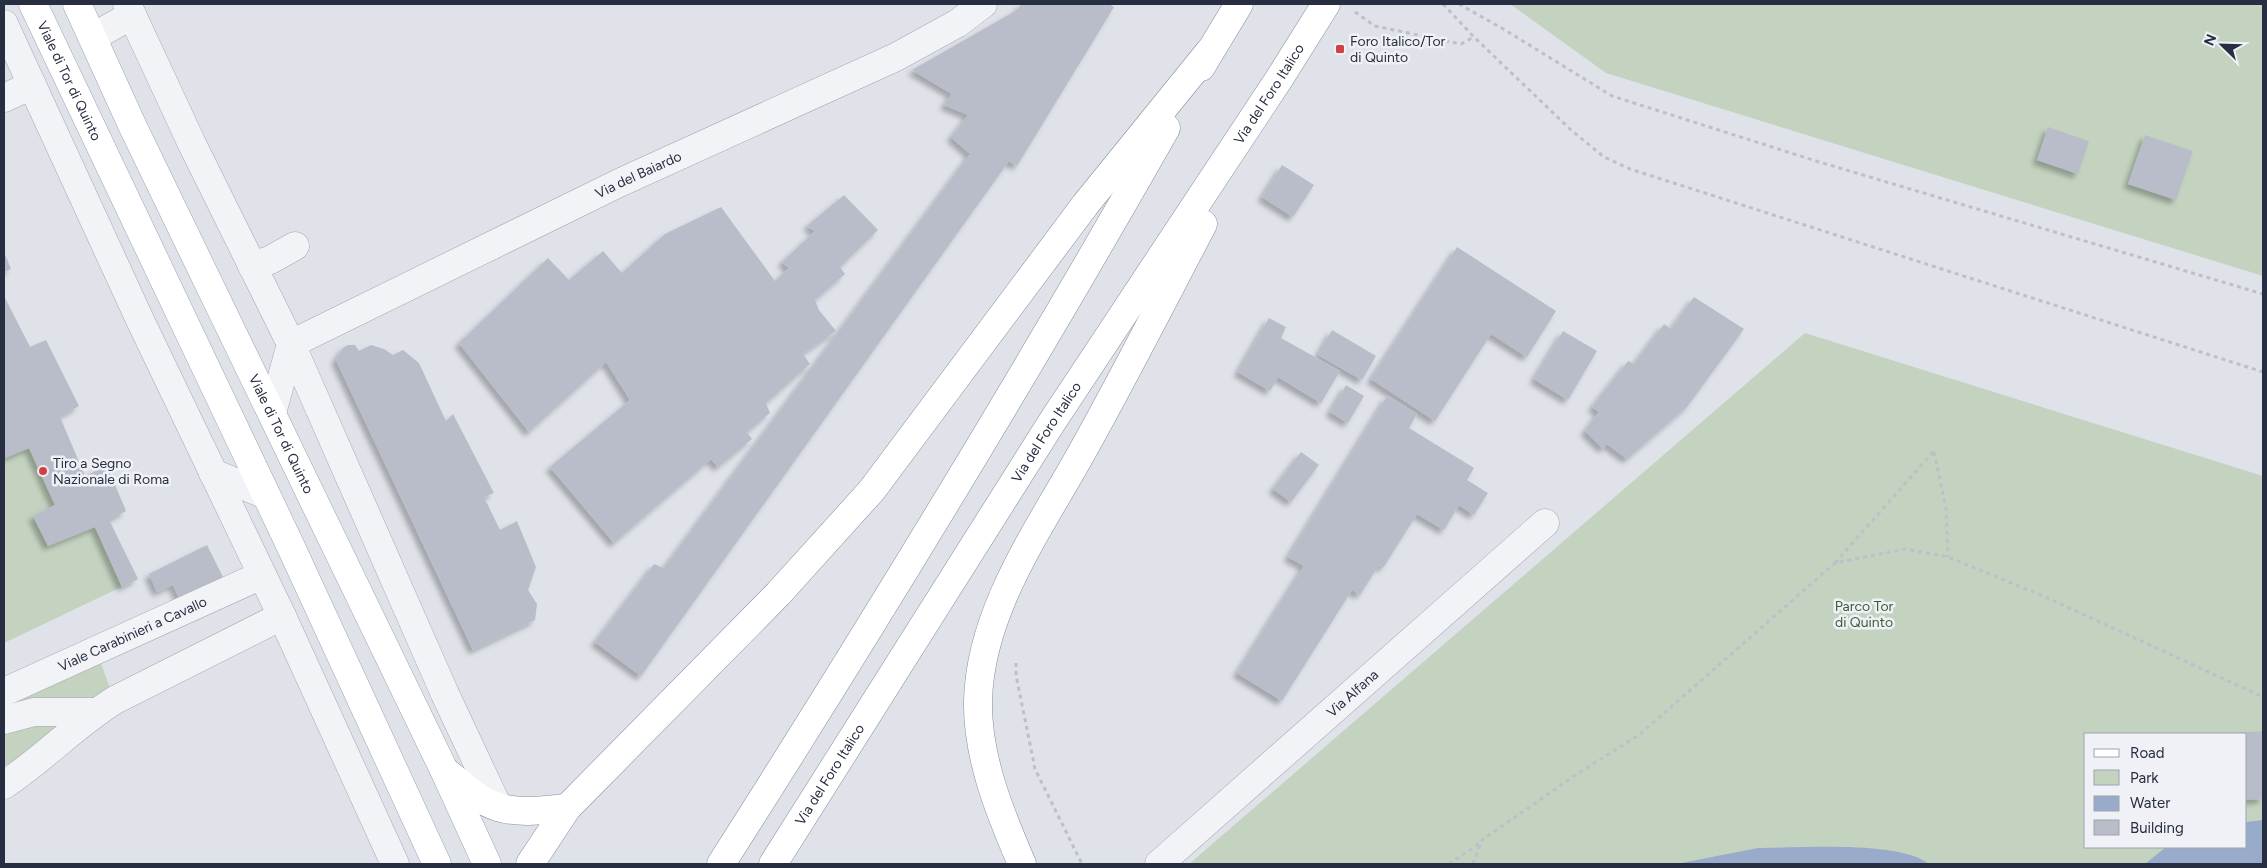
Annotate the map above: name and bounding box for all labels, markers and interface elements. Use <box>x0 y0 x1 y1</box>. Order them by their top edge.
street label: Viale di Tor di Quinto <box>34 18 105 143</box>
north arrow <box>2197 20 2247 70</box>
text: N <box>2201 32 2220 48</box>
place label: Foro Italico/Tor di Quinto <box>1350 33 1446 66</box>
street label: Via del Foro Italico <box>1230 40 1308 147</box>
marker: Foro Italico/Tor di Quinto <box>1334 43 1346 55</box>
street label: Via del Baiardo <box>592 147 684 202</box>
street label: Viale di Tor di Quinto <box>245 371 317 496</box>
street label: Via del Foro Italico <box>1008 379 1085 486</box>
place label: Tiro a Segno Nazionale di Roma <box>53 455 169 488</box>
marker: Tiro a Segno Nazionale di Roma <box>37 465 49 477</box>
street label: Viale Carabinieri a Cavallo <box>55 593 209 675</box>
park label: Parco Tor di Quinto <box>1835 598 1894 631</box>
street label: Via Alfana <box>1323 666 1382 721</box>
street label: Via del Foro Italico <box>791 721 868 828</box>
legend <box>2084 733 2247 848</box>
text: Road <box>2130 744 2165 762</box>
text: Park <box>2130 769 2159 787</box>
text: Water <box>2130 794 2170 812</box>
text: Building <box>2130 819 2184 837</box>

